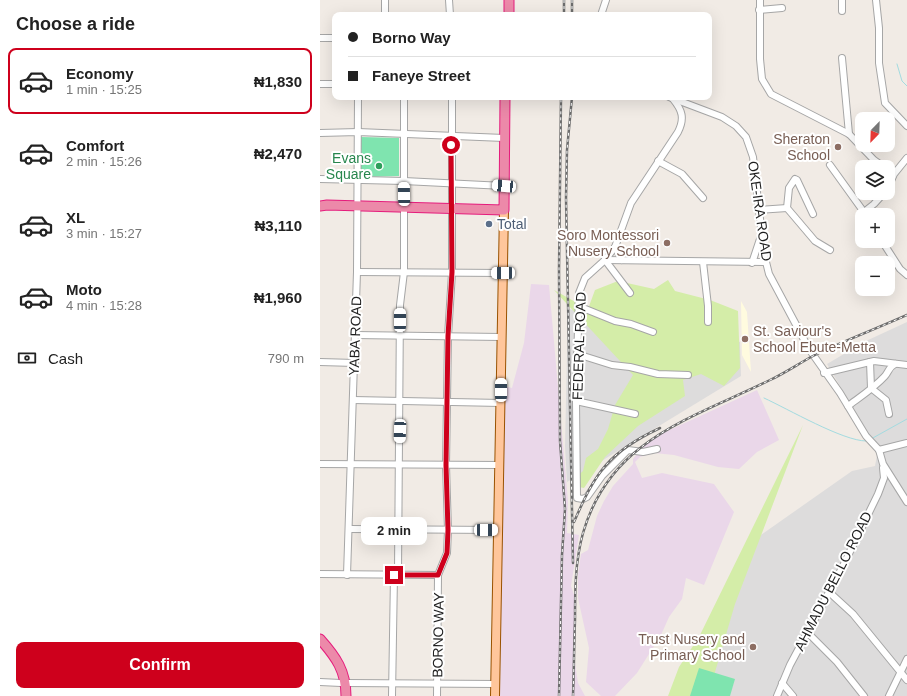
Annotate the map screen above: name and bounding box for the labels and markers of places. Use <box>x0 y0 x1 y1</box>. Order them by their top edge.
place label: Sheraton School <box>773 131 830 163</box>
marker: Sheraton School <box>833 142 843 152</box>
place label: Evans Square <box>326 150 371 182</box>
marker: Evans Square <box>374 161 384 171</box>
place label: Total <box>497 216 527 232</box>
marker: Total <box>484 219 494 229</box>
place label: Soro Montessori Nusery School <box>557 227 659 259</box>
marker: Soro Montessori Nusery School <box>662 238 672 248</box>
place label: St. Saviour's School Ebute-Metta <box>753 323 876 355</box>
marker: St. Saviour's School Ebute-Metta <box>740 334 750 344</box>
place label: Trust Nusery and Primary School <box>638 631 745 663</box>
marker: Trust Nusery and Primary School <box>748 642 758 652</box>

